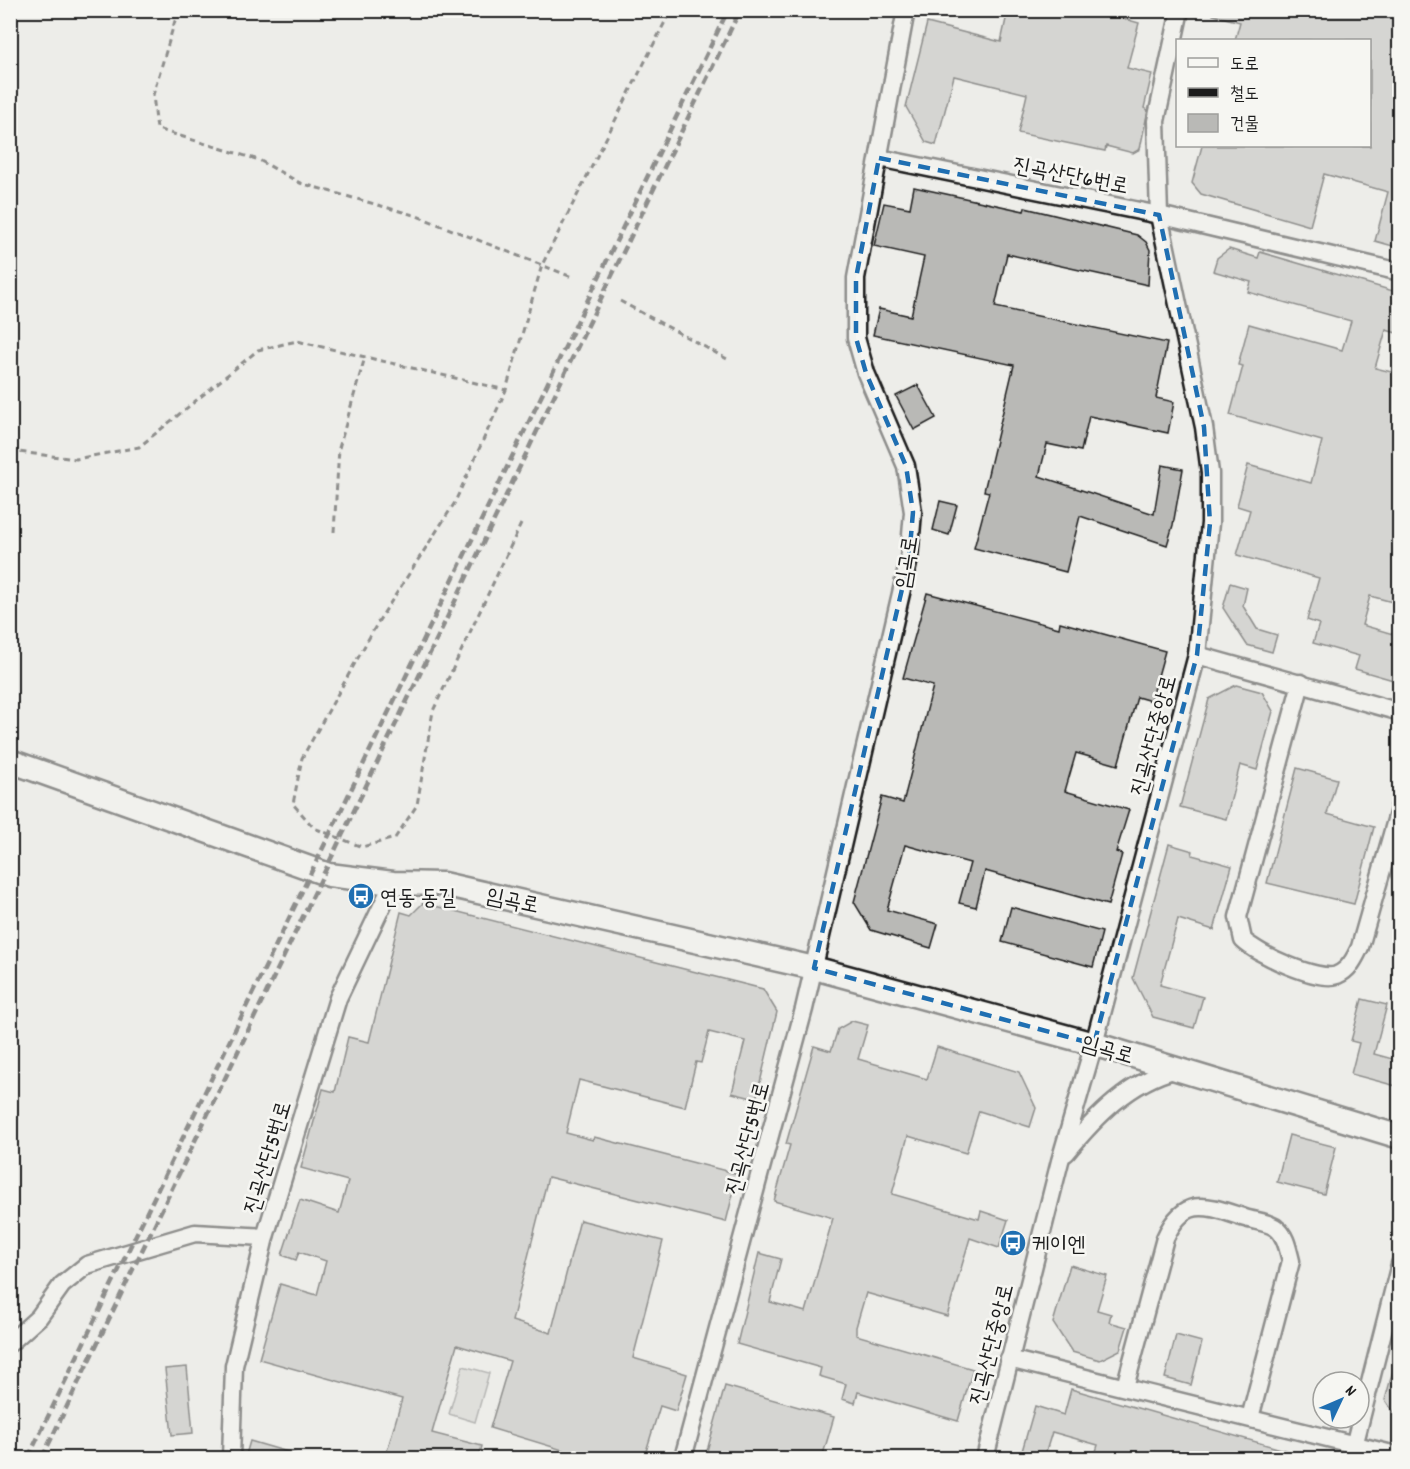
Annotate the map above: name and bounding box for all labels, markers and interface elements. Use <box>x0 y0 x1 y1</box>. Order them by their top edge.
legend <box>1176 39 1371 147</box>
text: 도로 <box>1230 53 1259 78</box>
text: 철도 <box>1230 83 1259 108</box>
text: 건물 <box>1230 113 1259 138</box>
street label: 진곡산단6번로 <box>1010 151 1131 204</box>
street label: 임곡로 <box>889 534 928 591</box>
street label: 진곡산단중앙로 <box>1124 672 1186 800</box>
bus stop icon: 연동 동길 <box>346 881 376 911</box>
street label: 임곡로 <box>483 882 541 923</box>
place label: 연동 동길 <box>380 884 456 915</box>
street label: 임곡로 <box>1077 1029 1137 1074</box>
street label: 진곡산단5번로 <box>719 1079 779 1199</box>
street label: 진곡산단5번로 <box>238 1098 301 1218</box>
bus stop icon: 케이엔 <box>998 1228 1028 1258</box>
place label: 케이엔 <box>1032 1231 1085 1262</box>
street label: 진곡산단중앙로 <box>963 1281 1023 1409</box>
north arrow <box>1311 1370 1371 1430</box>
text: N <box>1339 1380 1361 1402</box>

